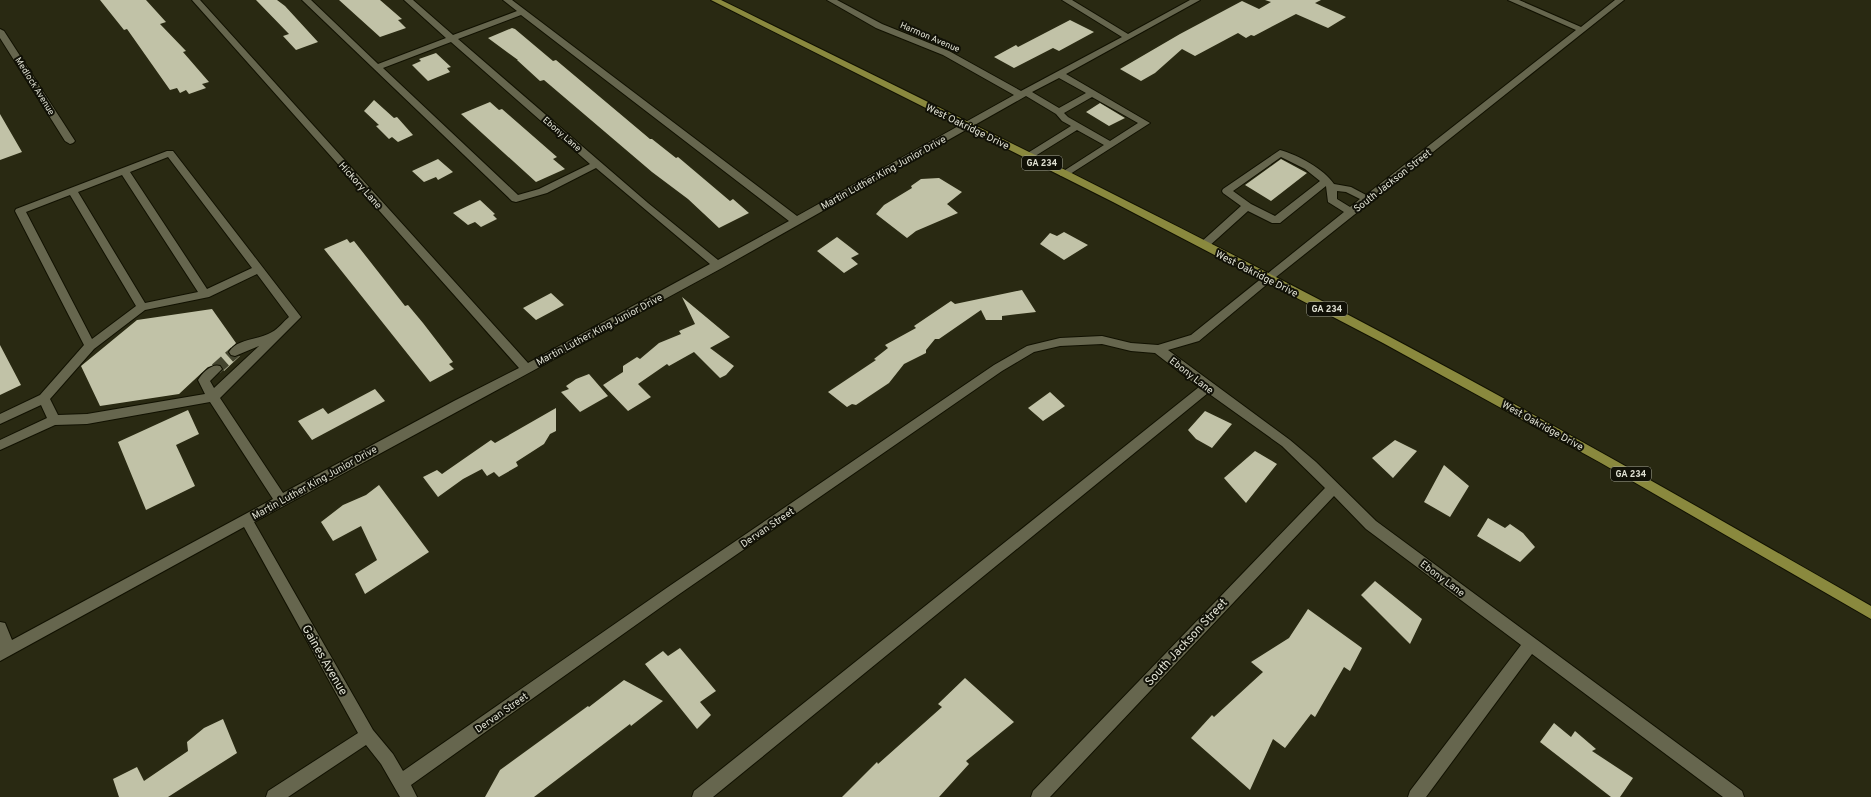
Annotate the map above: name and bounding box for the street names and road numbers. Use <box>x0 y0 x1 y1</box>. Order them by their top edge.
street label: Harmon Avenue <box>898 20 962 55</box>
street label: Medlock Avenue <box>12 55 57 117</box>
street label: West Oakridge Drive <box>924 102 1011 153</box>
street label: Ebony Lane <box>540 115 583 154</box>
street label: Martin Luther King Junior Drive <box>819 133 949 213</box>
street label: South Jackson Street <box>1351 147 1435 216</box>
road number: GA 234 <box>1022 156 1062 170</box>
street label: Hickory Lane <box>335 160 384 212</box>
street label: West Oakridge Drive <box>1213 248 1300 301</box>
street label: Martin Luther King Junior Drive <box>534 291 665 369</box>
road number: GA 234 <box>1307 302 1347 316</box>
street label: Ebony Lane <box>1166 355 1216 398</box>
street label: West Oakridge Drive <box>1499 399 1585 454</box>
street label: Martin Luther King Junior Drive <box>250 443 380 523</box>
road number: GA 234 <box>1611 467 1651 481</box>
street label: Dervan Street <box>738 505 797 551</box>
street label: Ebony Lane <box>1417 558 1467 600</box>
street label: South Jackson Street <box>1142 595 1232 690</box>
street label: Gaines Avenue <box>297 622 351 699</box>
street label: Dervan Street <box>473 690 531 736</box>

